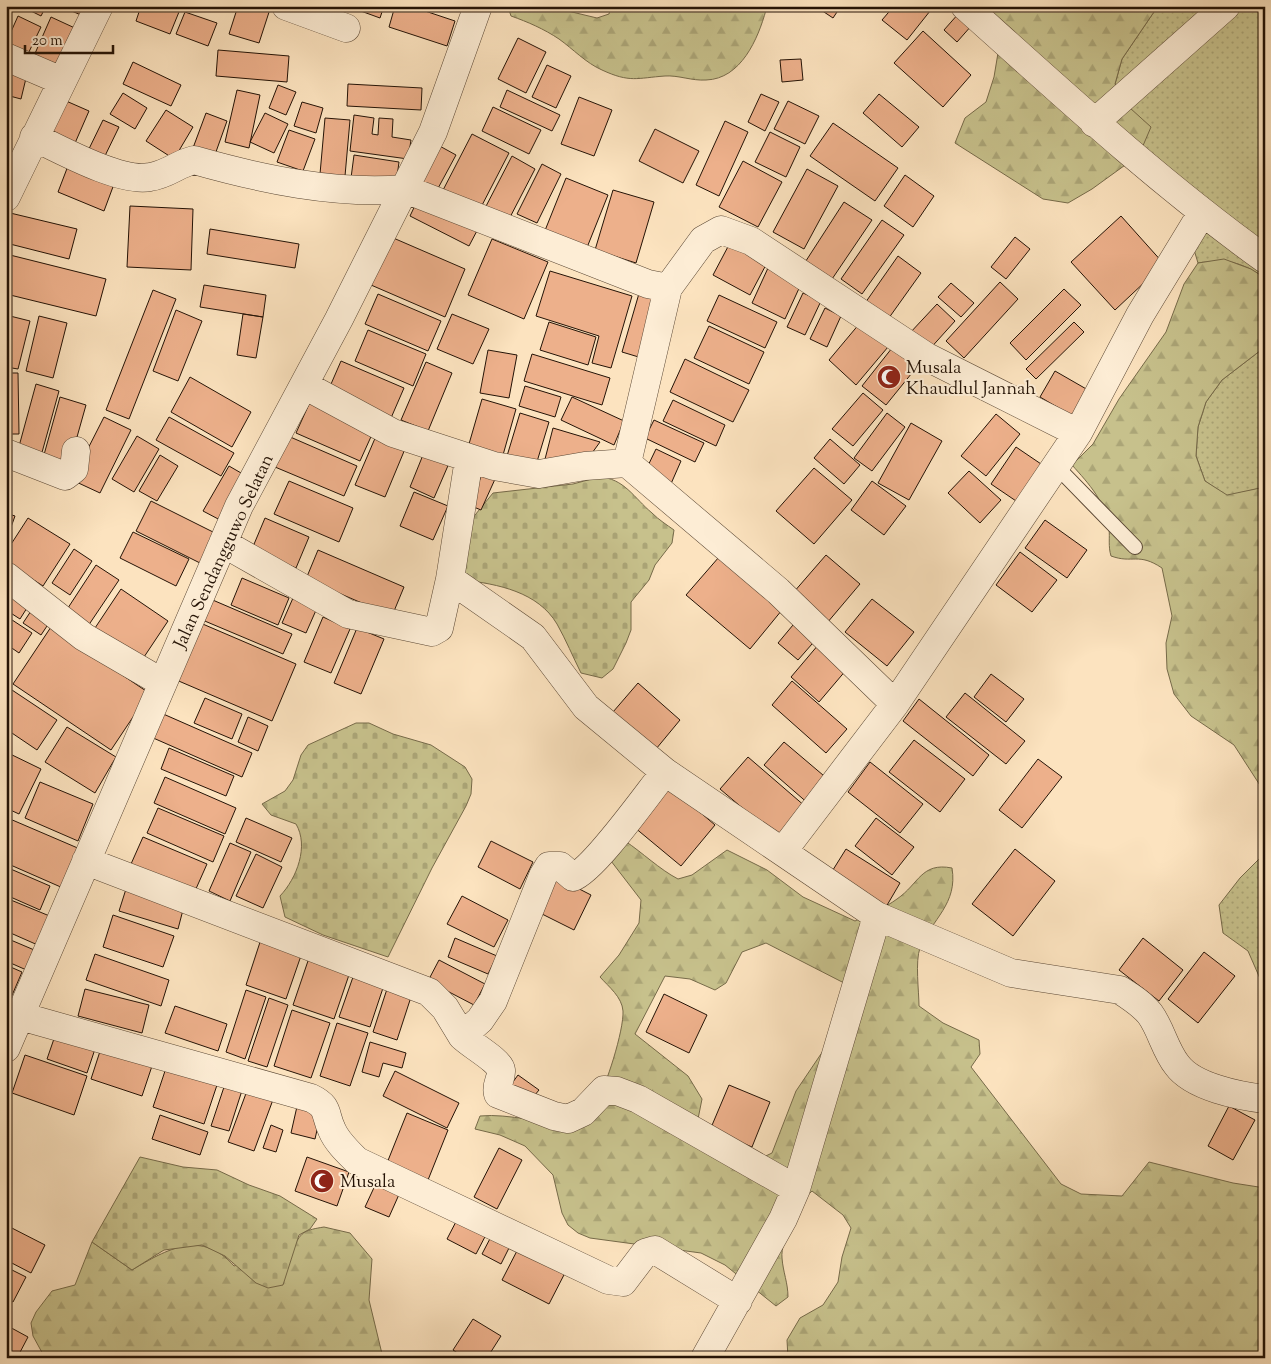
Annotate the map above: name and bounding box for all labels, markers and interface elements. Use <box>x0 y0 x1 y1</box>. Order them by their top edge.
scale bar <box>25 22 112 54</box>
text: 20 m <box>32 31 63 52</box>
place label: Musala Khaudlul Jannah <box>906 356 1036 403</box>
mosque icon: Musala Khaudlul Jannah <box>876 364 902 390</box>
street label: Jalan Sendangguwo Selatan <box>168 450 281 654</box>
mosque icon: Musala <box>309 1168 335 1194</box>
place label: Musala <box>340 1170 395 1196</box>

